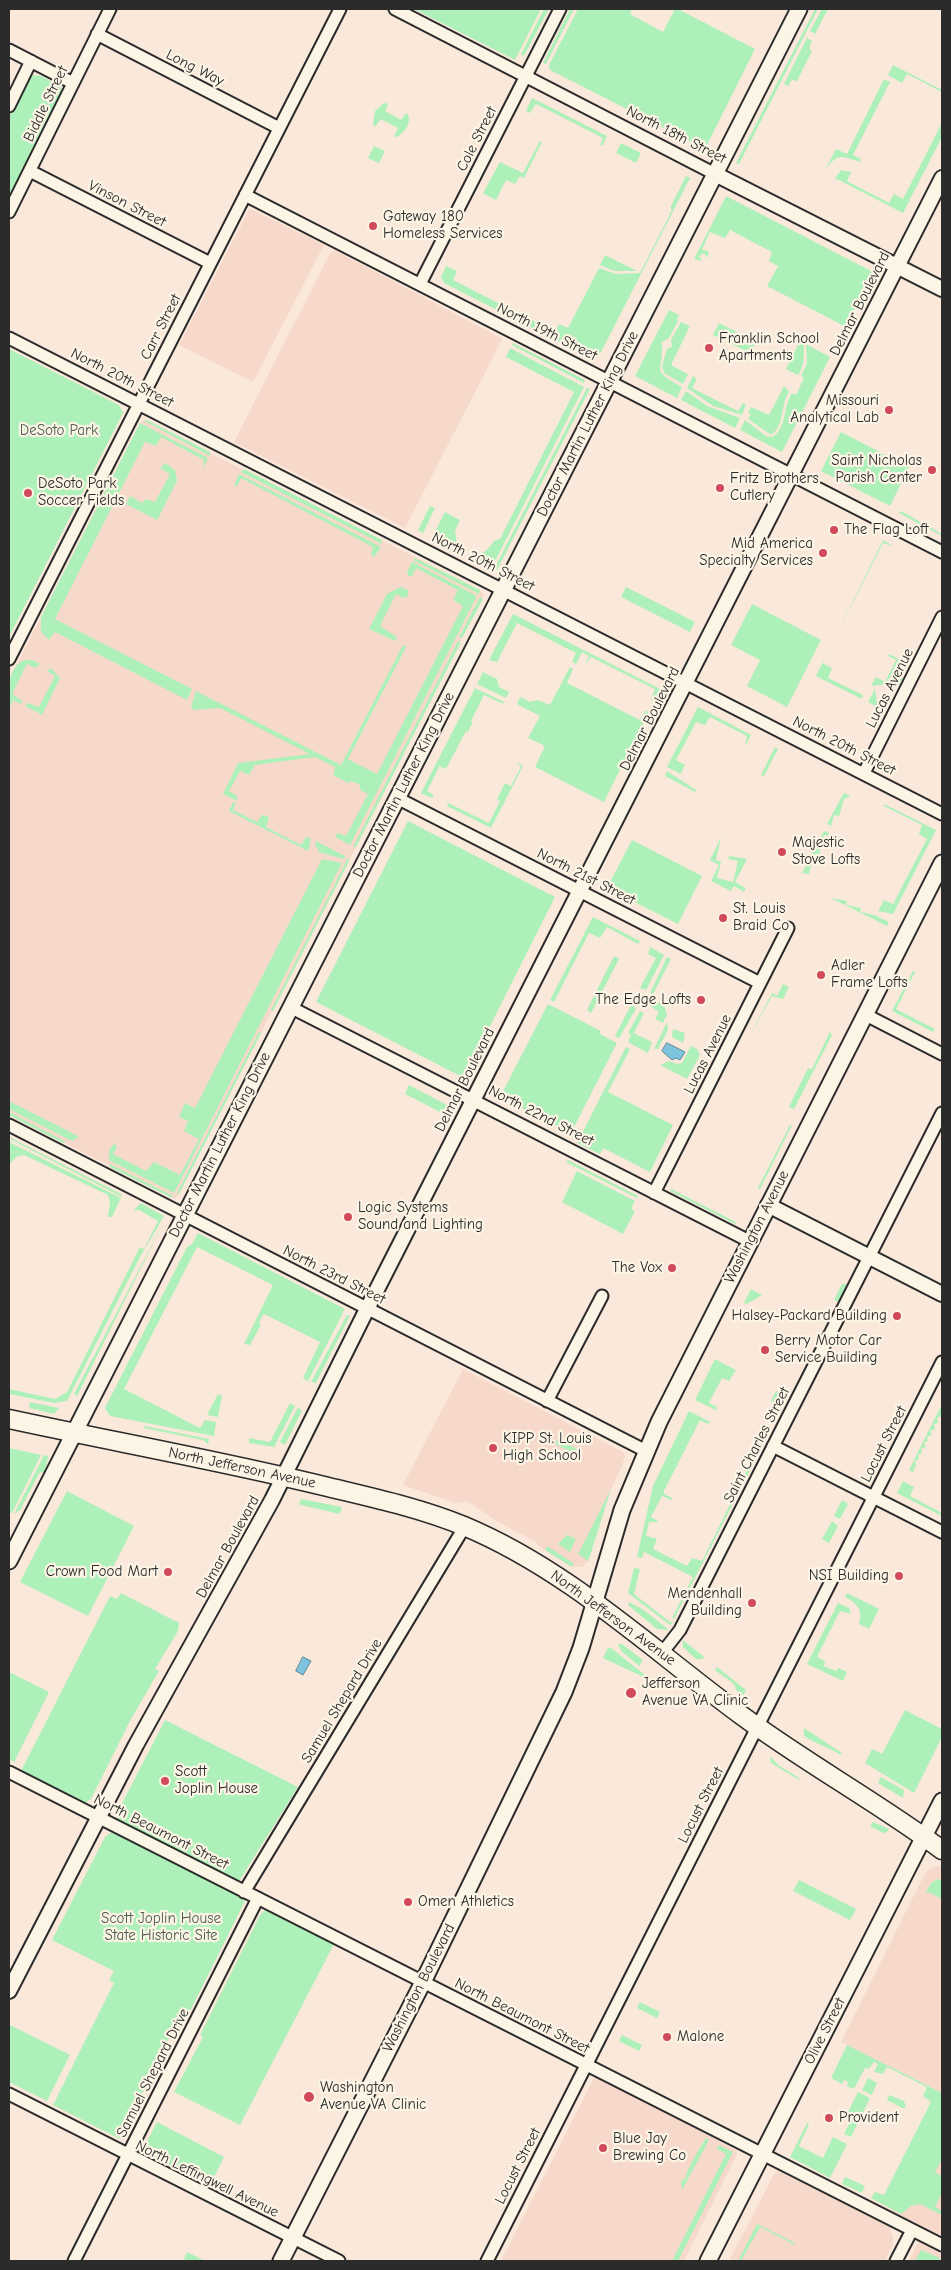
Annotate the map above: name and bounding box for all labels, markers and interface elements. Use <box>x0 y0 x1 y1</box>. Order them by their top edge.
street label: Long Way <box>163 46 227 90</box>
street label: Biddle Street <box>20 63 72 145</box>
street label: North 18th Street <box>623 102 729 168</box>
street label: Cole Street <box>453 103 501 175</box>
street label: Vinson Street <box>85 177 169 231</box>
place label: Gateway 180 Homeless Services <box>383 208 502 243</box>
marker: Gateway 180 Homeless Services <box>367 220 379 232</box>
street label: Delmar Boulevard <box>826 249 894 359</box>
street label: Carr Street <box>137 291 185 363</box>
street label: North 19th Street <box>494 299 600 365</box>
street label: Doctor Martin Luther King Drive <box>533 328 643 520</box>
place label: Franklin School Apartments <box>719 330 819 365</box>
marker: Franklin School Apartments <box>703 342 715 354</box>
street label: North 20th Street <box>68 344 176 412</box>
place label: Missouri Analytical Lab <box>790 392 879 427</box>
marker: Missouri Analytical Lab <box>883 404 895 416</box>
park label: DeSoto Park <box>20 422 98 440</box>
place label: Saint Nicholas Parish Center <box>831 452 922 487</box>
marker: Saint Nicholas Parish Center <box>926 464 938 476</box>
place label: Fritz Brothers Cutlery <box>730 470 819 505</box>
place label: DeSoto Park Soccer Fields <box>38 475 124 510</box>
marker: Fritz Brothers Cutlery <box>714 482 726 494</box>
marker: DeSoto Park Soccer Fields <box>22 487 34 499</box>
place label: The Flag Loft <box>844 521 929 539</box>
marker: The Flag Loft <box>828 524 840 536</box>
street label: North 20th Street <box>429 528 537 596</box>
place label: Mid America Specialty Services <box>699 535 813 570</box>
marker: Mid America Specialty Services <box>817 547 829 559</box>
street label: Lucas Avenue <box>862 645 918 731</box>
street label: Delmar Boulevard <box>616 664 684 774</box>
street label: Doctor Martin Luther King Drive <box>349 689 459 881</box>
street label: North 20th Street <box>790 712 898 780</box>
place label: Majestic Stove Lofts <box>792 834 860 869</box>
street label: North 21st Street <box>534 844 638 910</box>
marker: Majestic Stove Lofts <box>776 846 788 858</box>
place label: St. Louis Braid Co <box>733 900 789 935</box>
marker: St. Louis Braid Co <box>717 912 729 924</box>
place label: Adler Frame Lofts <box>831 957 908 992</box>
marker: Adler Frame Lofts <box>815 969 827 981</box>
place label: The Edge Lofts <box>595 991 691 1009</box>
marker: The Edge Lofts <box>695 994 707 1006</box>
street label: Lucas Avenue <box>680 1011 736 1097</box>
street label: Delmar Boulevard <box>431 1025 499 1135</box>
street label: Doctor Martin Luther King Drive <box>165 1049 275 1241</box>
street label: North 22nd Street <box>485 1082 597 1150</box>
street label: Washington Avenue <box>721 1167 793 1287</box>
place label: Logic Systems Sound and Lighting <box>358 1199 483 1234</box>
marker: Logic Systems Sound and Lighting <box>342 1211 354 1223</box>
street label: North 23rd Street <box>280 1241 388 1309</box>
place label: The Vox <box>612 1259 662 1277</box>
marker: The Vox <box>666 1262 678 1274</box>
place label: Halsey-Packard Building <box>732 1307 887 1325</box>
marker: Halsey-Packard Building <box>891 1310 903 1322</box>
place label: Berry Motor Car Service Building <box>775 1332 881 1367</box>
marker: Berry Motor Car Service Building <box>759 1344 771 1356</box>
street label: Saint Charles Street <box>720 1384 794 1506</box>
street label: Locust Street <box>857 1403 911 1485</box>
place label: KIPP St. Louis High School <box>503 1430 591 1465</box>
marker: KIPP St. Louis High School <box>487 1442 499 1454</box>
street label: North Jefferson Avenue <box>167 1444 317 1492</box>
street label: Delmar Boulevard <box>192 1493 264 1601</box>
place label: Crown Food Mart <box>46 1563 158 1581</box>
marker: Crown Food Mart <box>162 1566 174 1578</box>
street label: North Jefferson Avenue <box>547 1567 679 1669</box>
place label: NSI Building <box>809 1567 889 1585</box>
marker: NSI Building <box>893 1570 905 1582</box>
place label: Mendenhall Building <box>668 1585 742 1620</box>
marker: Mendenhall Building <box>746 1597 758 1609</box>
street label: Samuel Shepard Drive <box>298 1635 386 1767</box>
place label: Jefferson Avenue VA Clinic <box>642 1675 748 1710</box>
marker: Jefferson Avenue VA Clinic <box>624 1686 638 1700</box>
place label: Scott Joplin House <box>175 1763 258 1798</box>
street label: Locust Street <box>674 1764 728 1846</box>
marker: Scott Joplin House <box>159 1775 171 1787</box>
street label: North Beaumont Street <box>91 1790 231 1874</box>
place label: Omen Athletics <box>418 1893 514 1911</box>
marker: Omen Athletics <box>402 1896 414 1908</box>
park label: Scott Joplin House State Historic Site <box>101 1910 221 1945</box>
street label: Washington Boulevard <box>379 1921 459 2055</box>
street label: North Beaumont Street <box>452 1974 592 2058</box>
street label: Olive Street <box>801 1995 849 2067</box>
street label: Samuel Shepard Drive <box>113 2006 193 2140</box>
place label: Malone <box>677 2028 724 2046</box>
marker: Malone <box>661 2031 673 2043</box>
place label: Washington Avenue VA Clinic <box>320 2079 426 2114</box>
marker: Washington Avenue VA Clinic <box>302 2090 316 2104</box>
place label: Provident <box>839 2109 899 2127</box>
marker: Provident <box>823 2112 835 2124</box>
street label: Locust Street <box>491 2125 545 2207</box>
place label: Blue Jay Brewing Co <box>613 2130 686 2165</box>
street label: North Leffingwell Avenue <box>132 2136 282 2222</box>
marker: Blue Jay Brewing Co <box>597 2142 609 2154</box>

